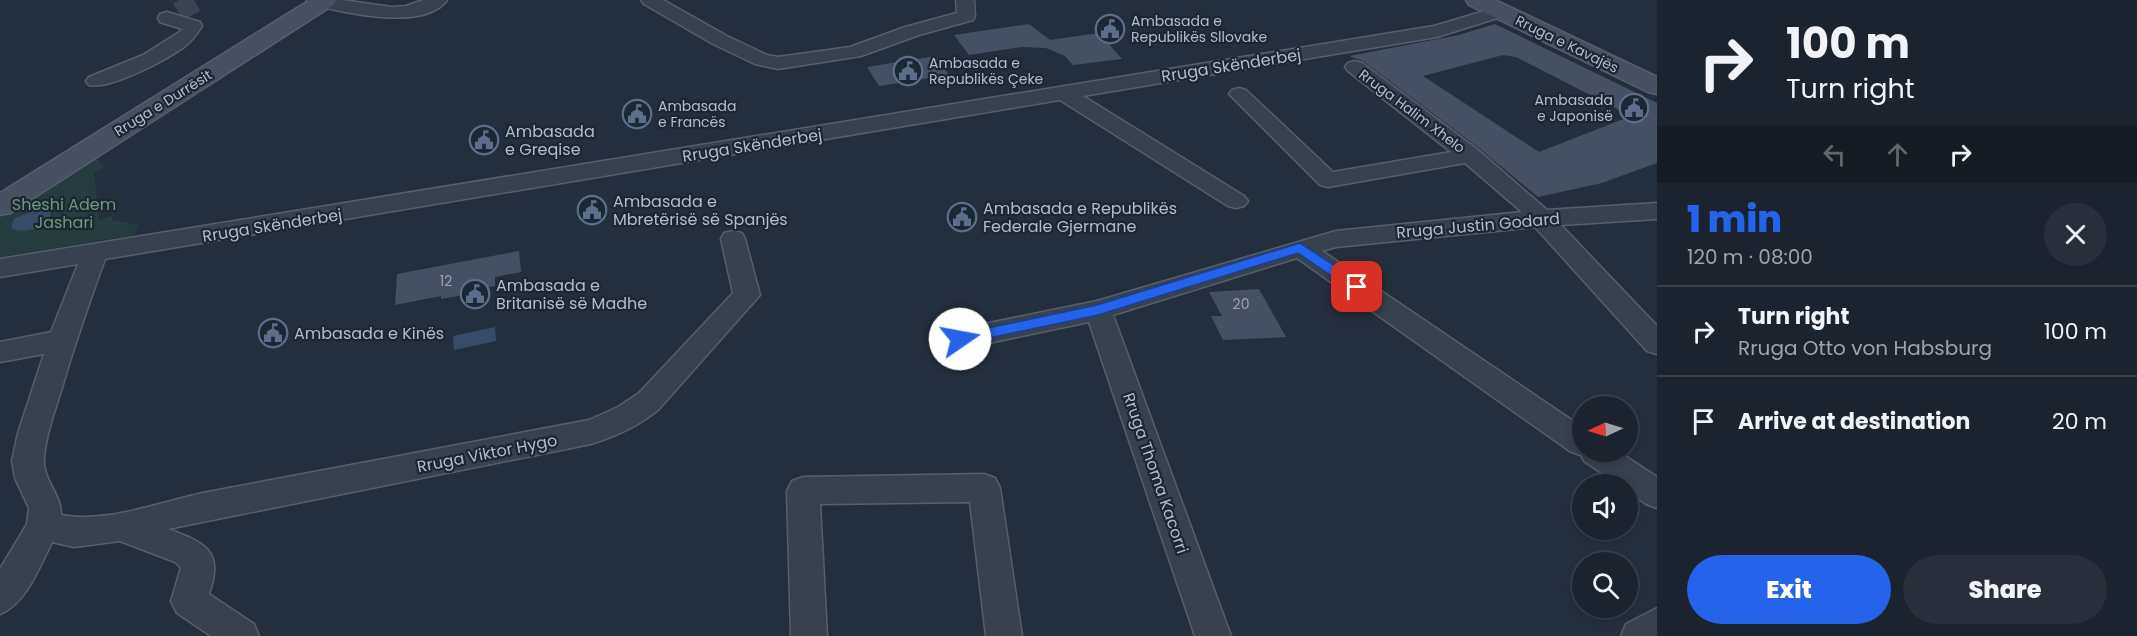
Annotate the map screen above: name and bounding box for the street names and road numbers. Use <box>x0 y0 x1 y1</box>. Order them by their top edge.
street label: Rruga e Kavajës <box>1512 10 1622 78</box>
street label: Rruga Skënderbej <box>1160 43 1303 88</box>
street label: Rruga Halim Xhelo <box>1355 64 1469 158</box>
street label: Rruga e Durrësit <box>110 65 216 141</box>
street label: Rruga Skënderbej <box>681 123 824 168</box>
street label: Rruga Skënderbej <box>201 203 344 248</box>
street label: Rruga Justin Godard <box>1395 207 1561 244</box>
street label: Rruga Thoma Kacorri <box>1117 390 1194 557</box>
street label: Rruga Viktor Hygo <box>415 429 559 478</box>

